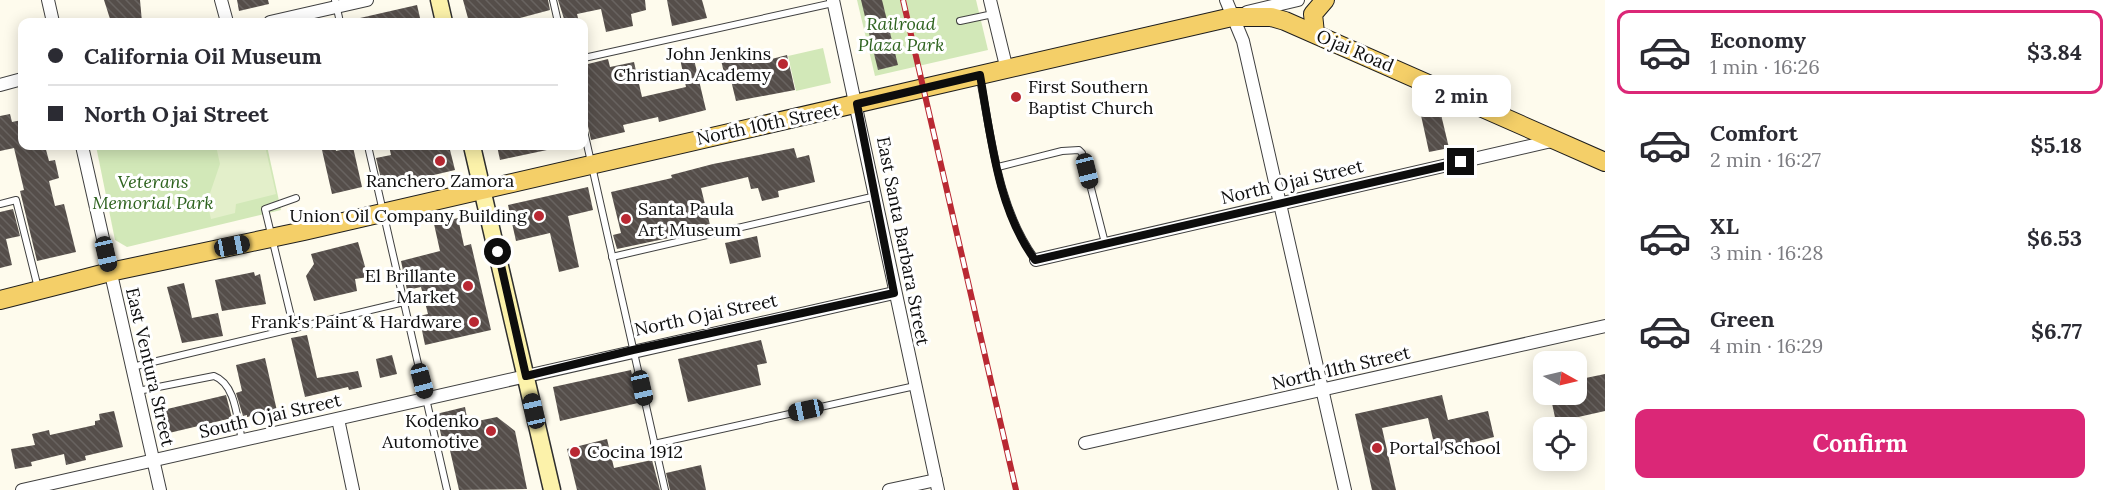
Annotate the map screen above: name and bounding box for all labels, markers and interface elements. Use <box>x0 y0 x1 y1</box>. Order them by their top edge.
park label: Railroad Plaza Park <box>858 12 944 56</box>
street label: Ojai Road <box>1313 24 1398 77</box>
icon: car <box>1638 25 1692 79</box>
text: Economy <box>1710 26 1806 54</box>
text: $3.84 <box>2027 38 2082 66</box>
text: California Oil Museum <box>84 42 322 70</box>
place label: John Jenkins Christian Academy <box>613 42 771 86</box>
text: 1 min · 16:26 <box>1710 54 1820 79</box>
marker: John Jenkins Christian Academy <box>776 57 790 71</box>
place label: First Southern Baptist Church <box>1028 75 1154 119</box>
callout: 2 min <box>1412 75 1510 117</box>
text: 2 min <box>1435 83 1488 108</box>
marker: First Southern Baptist Church <box>1009 90 1023 104</box>
street label: North 10th Street <box>694 97 842 150</box>
text: North Ojai Street <box>84 100 269 128</box>
icon: car <box>1638 118 1692 172</box>
text: Comfort <box>1710 119 1798 147</box>
text: $5.18 <box>2031 131 2082 159</box>
street label: East Santa Barbara Street <box>872 134 935 347</box>
text: 2 min · 16:27 <box>1710 147 1821 172</box>
route end <box>1447 148 1474 175</box>
car <box>1074 151 1100 191</box>
marker: Ranchero Zamora <box>433 154 447 168</box>
street label: North Ojai Street <box>1218 154 1365 209</box>
place label: Ranchero Zamora <box>366 169 514 192</box>
park label: Veterans Memorial Park <box>92 170 214 214</box>
place label: Santa Paula Art Museum <box>637 197 741 241</box>
place label: Union Oil Company Building <box>290 204 528 227</box>
marker: Union Oil Company Building <box>532 209 546 223</box>
icon: car <box>1638 211 1692 265</box>
marker: Santa Paula Art Museum <box>619 212 633 226</box>
text: XL <box>1710 212 1739 240</box>
text: $6.53 <box>2027 224 2082 252</box>
car <box>93 234 119 274</box>
car <box>213 234 251 258</box>
route start <box>484 238 511 265</box>
text: 3 min · 16:28 <box>1710 240 1823 265</box>
place label: El Brillante Market <box>365 264 456 308</box>
marker: El Brillante Market <box>461 279 475 293</box>
street label: East Ventura Street <box>121 285 180 449</box>
street label: North Ojai Street <box>632 288 779 341</box>
icon: car <box>1638 304 1692 358</box>
text: Green <box>1710 305 1775 333</box>
place label: Frank's Paint & Hardware <box>251 310 462 333</box>
marker: Frank's Paint & Hardware <box>467 315 481 329</box>
text: $6.77 <box>2031 317 2082 345</box>
text: 4 min · 16:29 <box>1710 333 1823 358</box>
street label: North 11th Street <box>1270 340 1412 395</box>
north arrow <box>1533 351 1587 405</box>
map controls <box>1533 351 1587 471</box>
car <box>409 361 435 401</box>
car <box>629 368 655 408</box>
street label: South Ojai Street <box>197 388 343 443</box>
car <box>521 391 547 431</box>
car <box>787 397 825 423</box>
place label: Kodenko Automotive <box>381 409 479 453</box>
button: Confirm <box>1635 409 2085 478</box>
button: locate <box>1533 417 1587 471</box>
marker: Kodenko Automotive <box>484 424 498 438</box>
place label: Portal School <box>1389 436 1501 459</box>
place label: Cocina 1912 <box>587 440 683 463</box>
marker: Portal School <box>1370 441 1384 455</box>
marker: Cocina 1912 <box>568 445 582 459</box>

